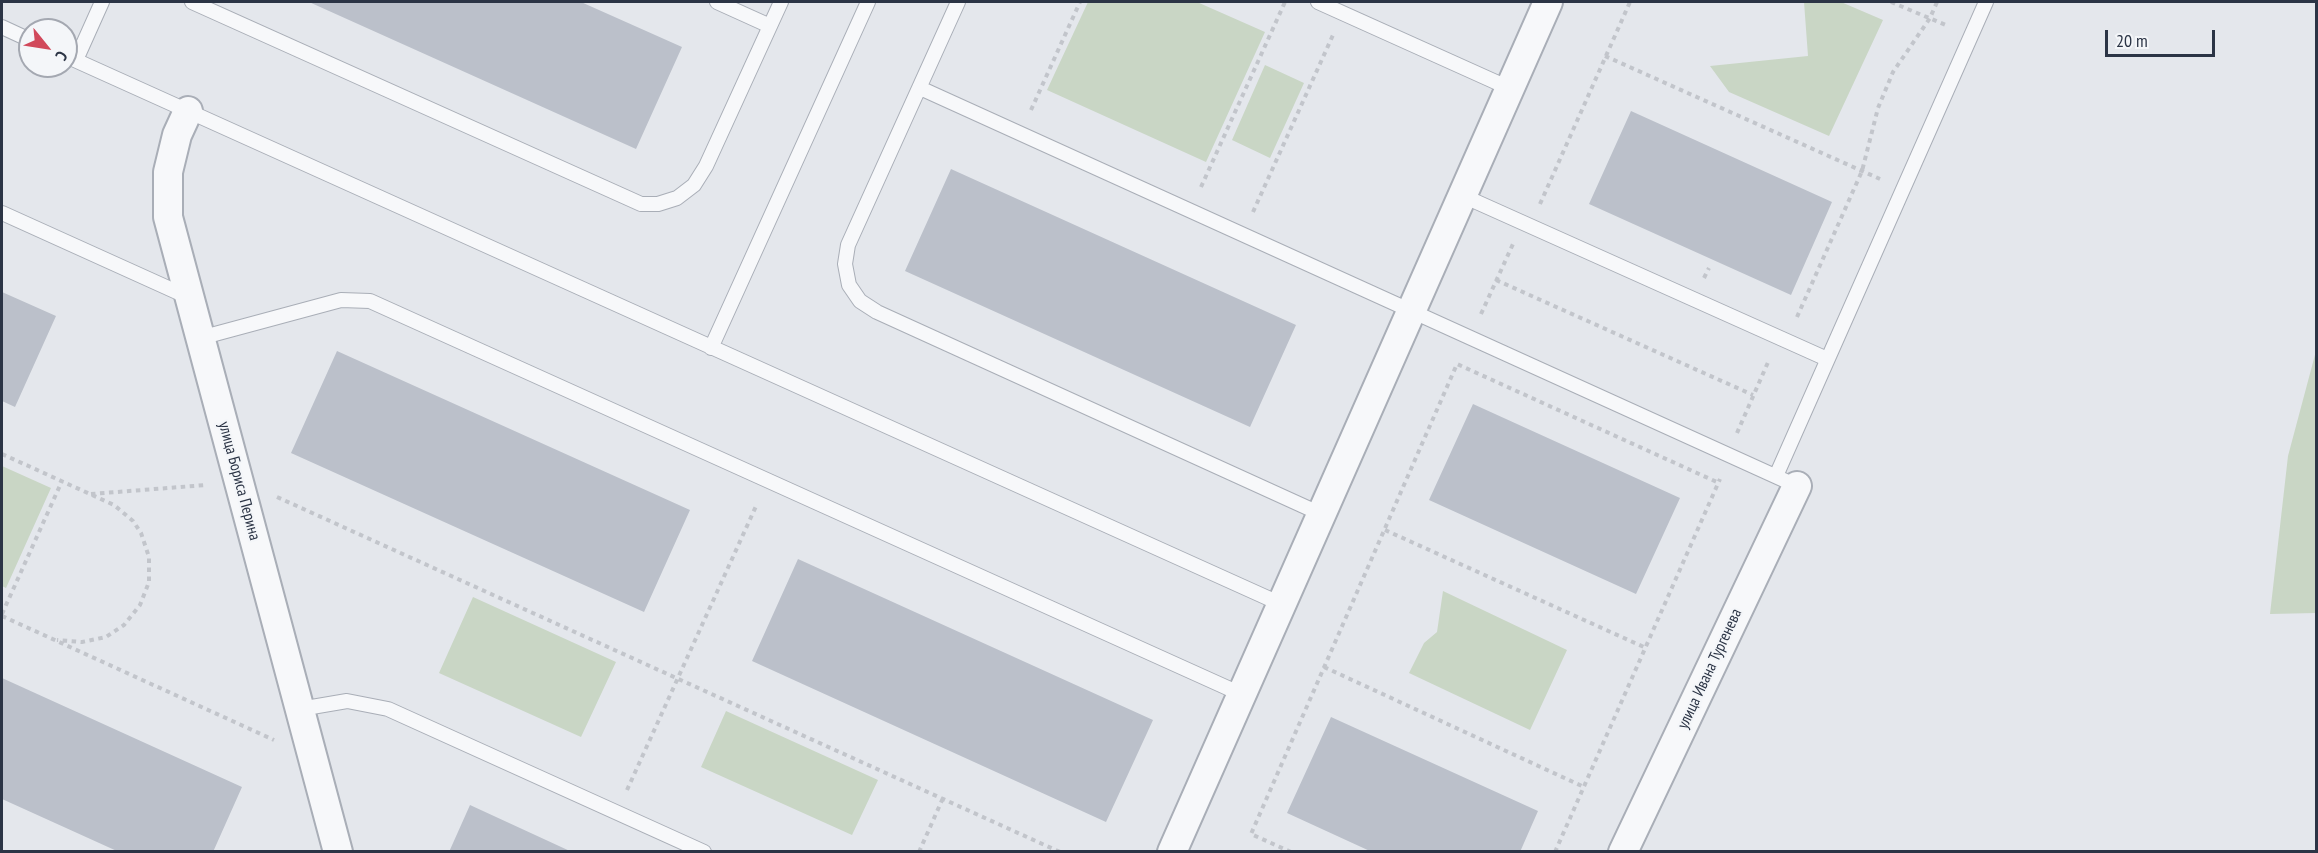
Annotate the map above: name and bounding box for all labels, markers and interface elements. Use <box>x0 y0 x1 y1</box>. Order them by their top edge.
north arrow <box>18 18 78 78</box>
scale bar <box>2108 18 2218 56</box>
text: 20 m <box>2116 29 2148 52</box>
text: С <box>51 48 72 64</box>
street label: улица Бориса Перина <box>214 420 264 542</box>
street label: улица Ивана Тургенева <box>1674 606 1746 732</box>

